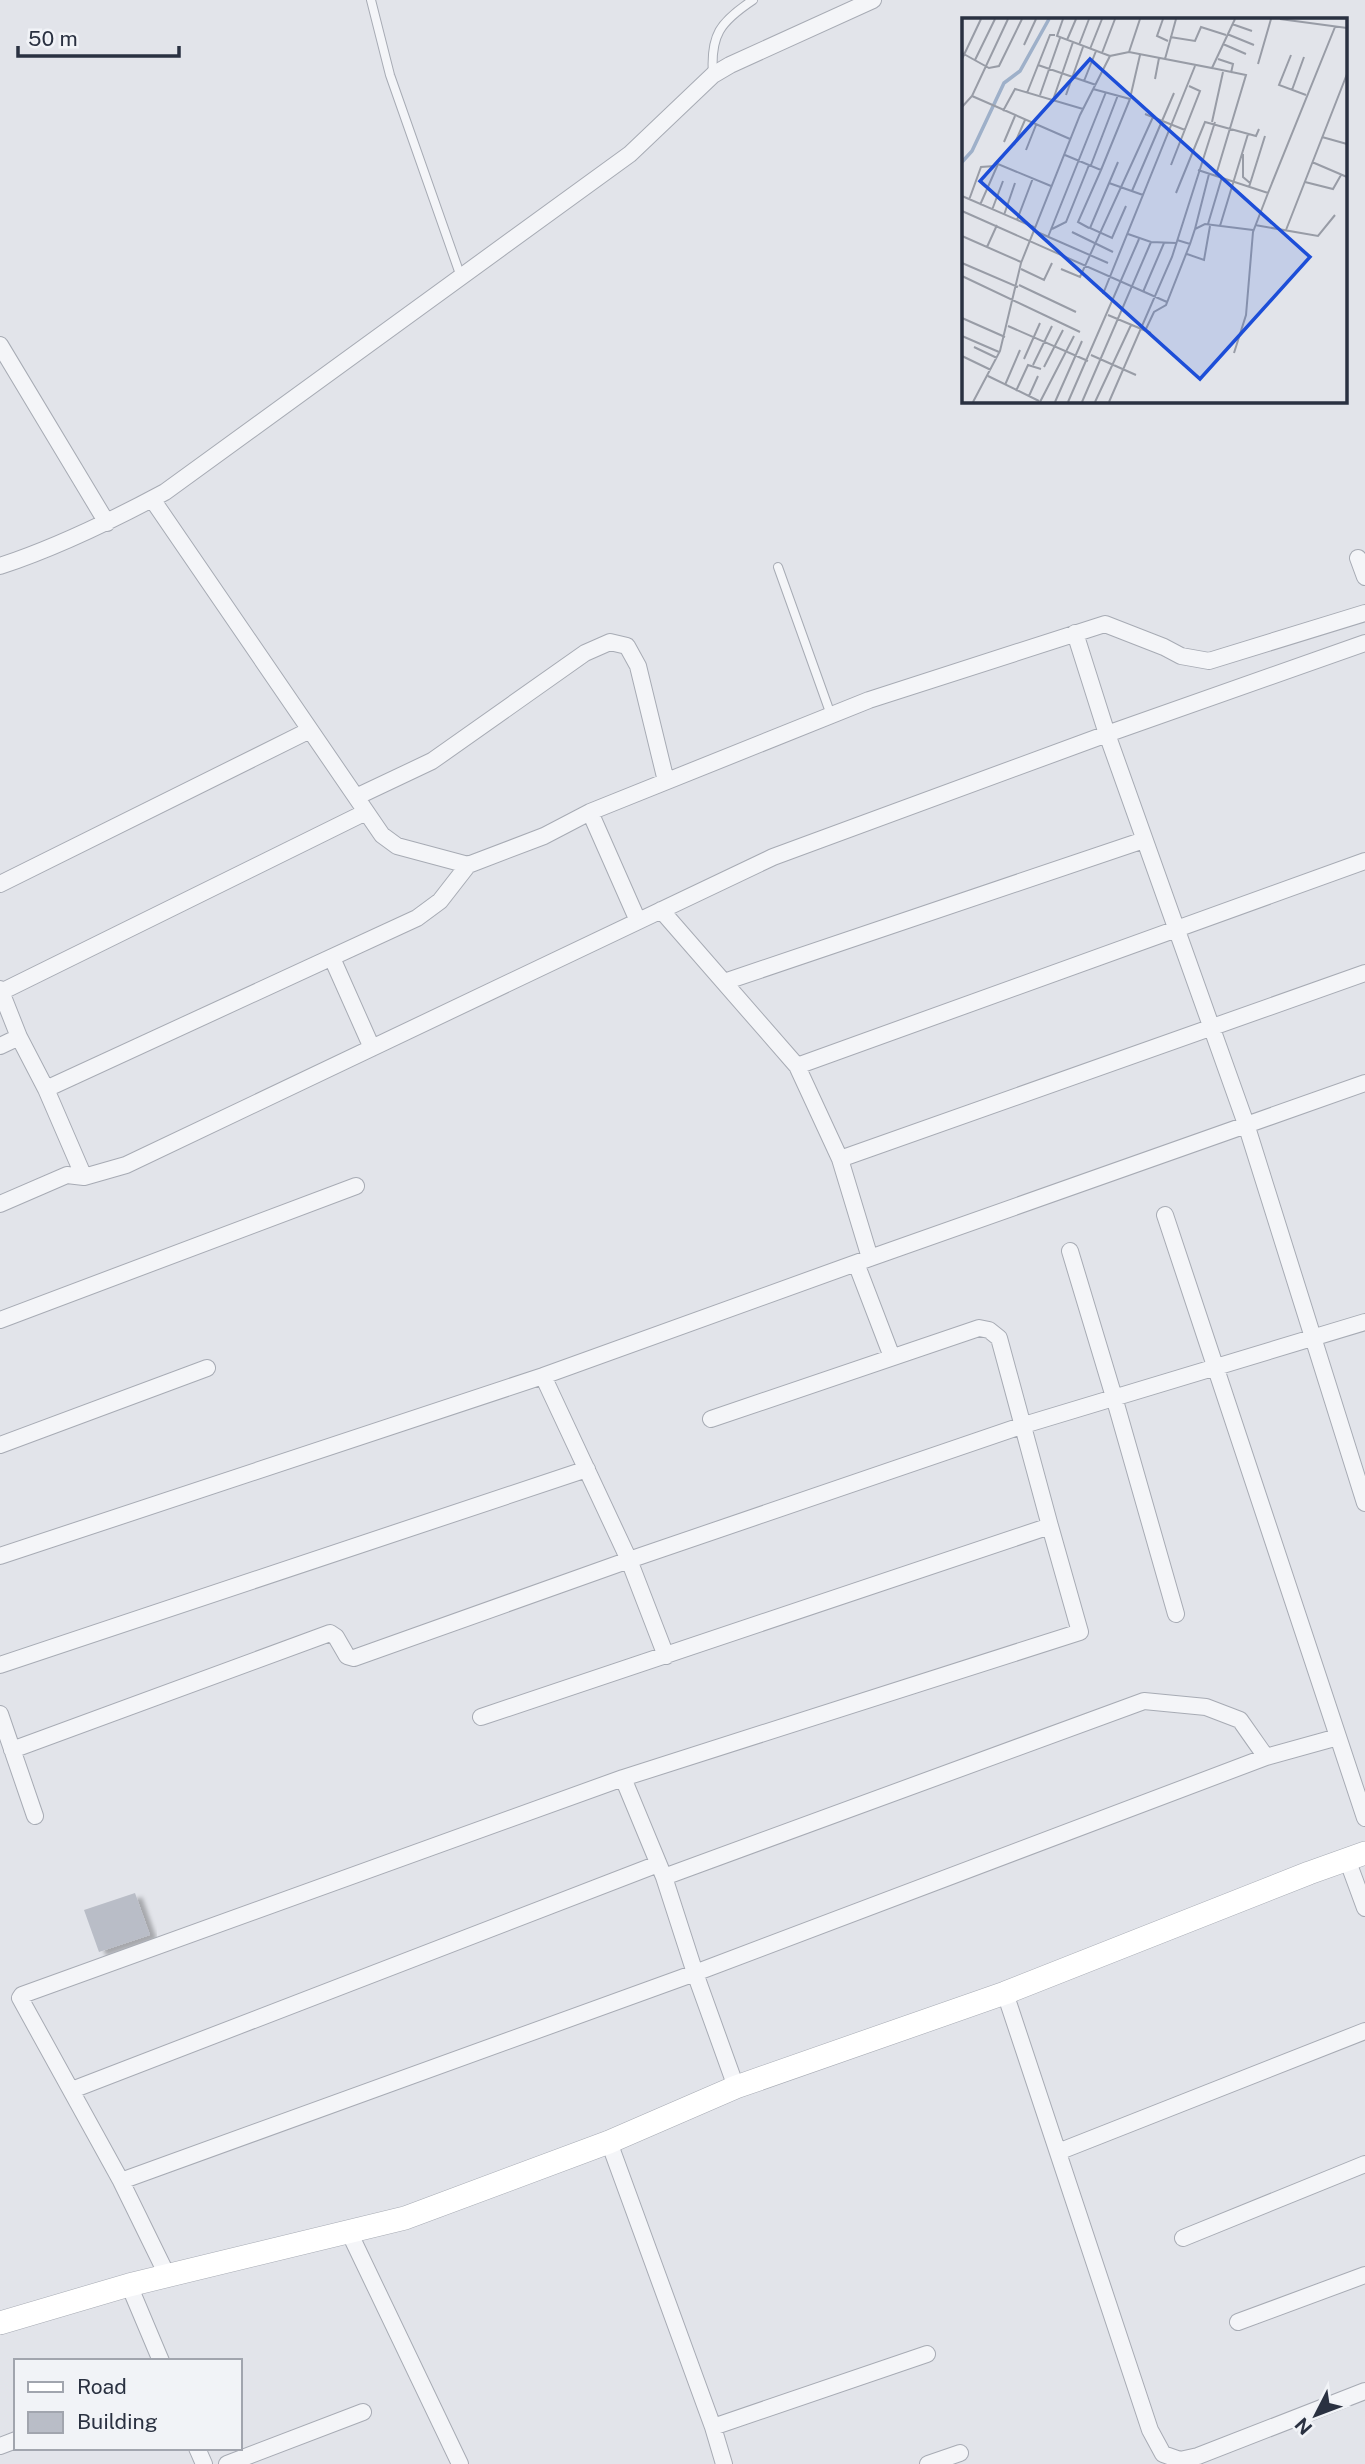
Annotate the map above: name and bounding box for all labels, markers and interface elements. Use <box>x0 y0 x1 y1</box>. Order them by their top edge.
scale bar <box>18 14 178 58</box>
inset map <box>962 18 1348 402</box>
text: 50 m <box>28 26 78 51</box>
legend <box>14 2359 242 2450</box>
text: Road <box>77 2374 127 2399</box>
north arrow <box>1281 2380 1351 2450</box>
text: Building <box>77 2409 158 2434</box>
text: N <box>1290 2413 1317 2439</box>

